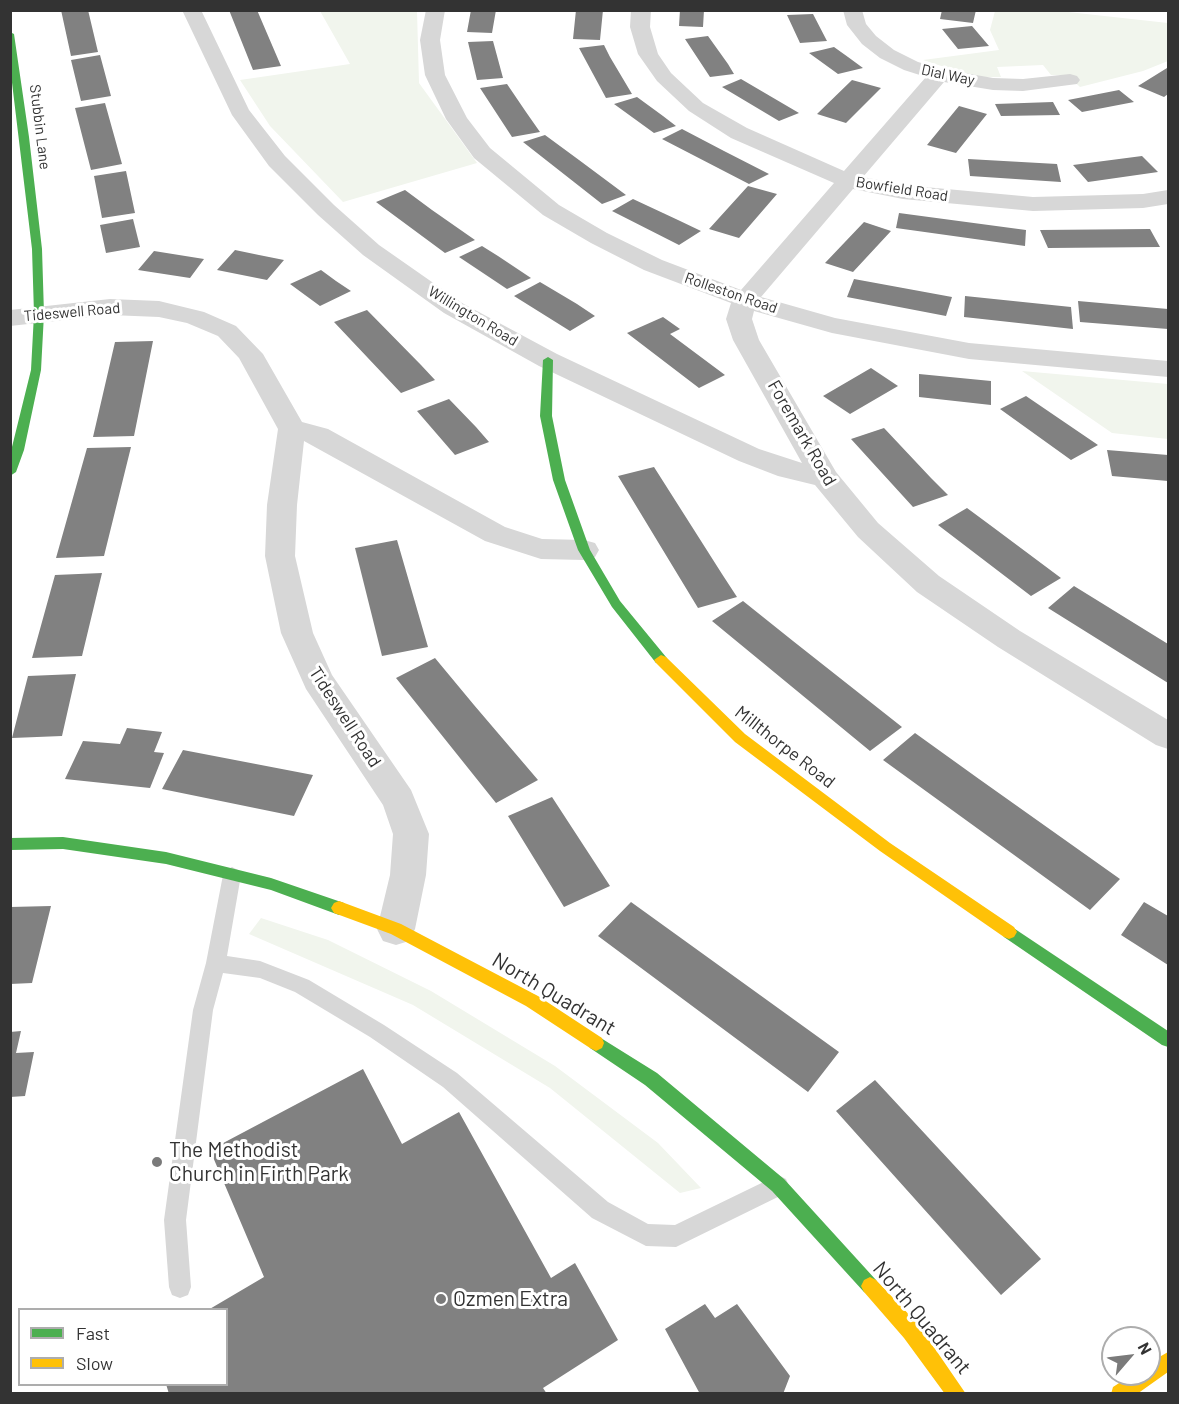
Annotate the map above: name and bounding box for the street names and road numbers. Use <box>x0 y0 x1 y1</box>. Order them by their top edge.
street label: Dial Way <box>920 61 976 89</box>
street label: Stubbin Lane <box>26 83 54 171</box>
street label: Bowfield Road <box>855 173 949 205</box>
street label: Rolleston Road <box>682 269 780 317</box>
street label: Willington Road <box>425 282 521 350</box>
street label: Tideswell Road <box>23 299 121 325</box>
street label: Foremark Road <box>763 376 841 490</box>
street label: Tideswell Road <box>304 663 386 771</box>
street label: Millthorpe Road <box>731 701 839 793</box>
street label: North Quadrant <box>488 947 620 1041</box>
street label: North Quadrant <box>867 1256 977 1380</box>

